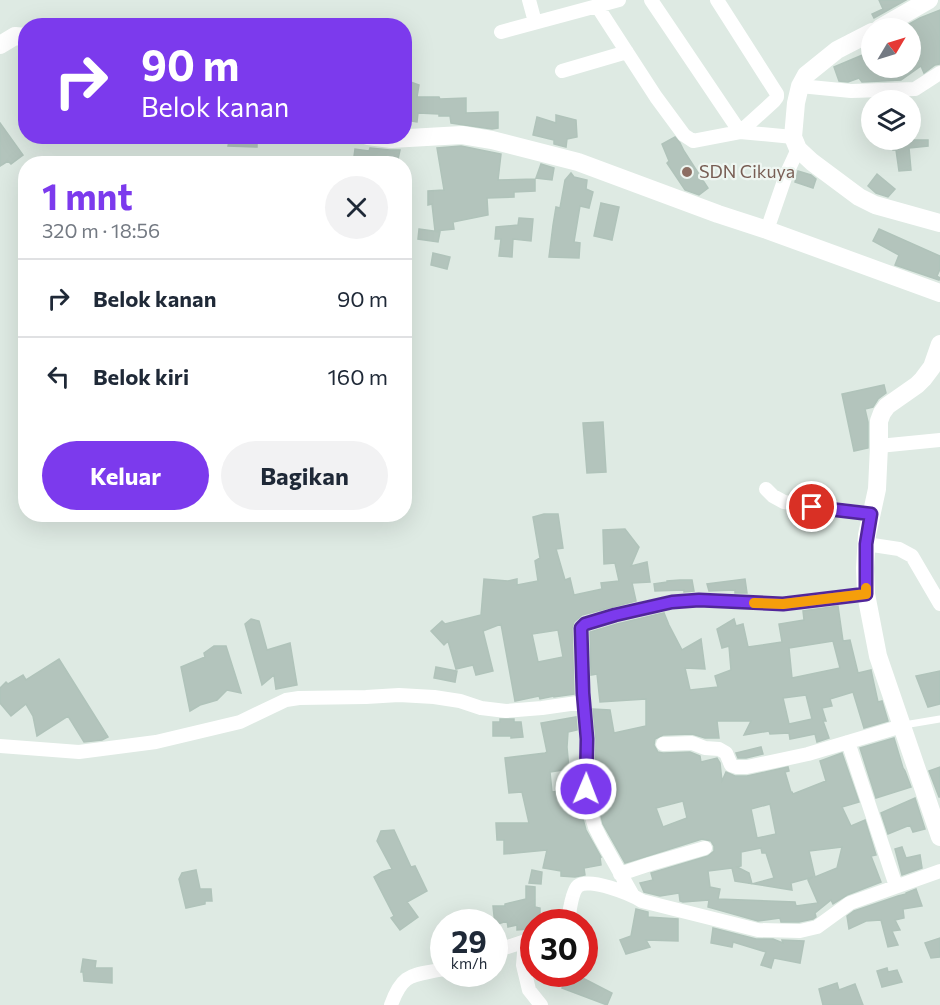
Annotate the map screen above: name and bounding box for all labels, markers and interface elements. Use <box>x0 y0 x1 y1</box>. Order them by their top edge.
north arrow <box>861 18 921 78</box>
map controls <box>861 18 921 150</box>
text: 90 m <box>141 38 240 90</box>
icon: right <box>42 42 120 120</box>
text: Belok kanan <box>141 90 289 123</box>
button: layers <box>861 90 921 150</box>
place label: SDN Cikuya <box>699 160 795 182</box>
marker: SDN Cikuya <box>680 165 694 179</box>
text: 1 mnt <box>42 173 133 217</box>
button: close <box>325 176 388 239</box>
text: 320 m · 18:56 <box>42 218 160 242</box>
icon: right <box>42 282 75 315</box>
text: Belok kanan <box>93 285 216 312</box>
text: 90 m <box>337 285 388 312</box>
icon: left <box>42 360 75 393</box>
text: Belok kiri <box>93 363 189 390</box>
text: 160 m <box>327 363 388 390</box>
button: Keluar <box>42 441 209 510</box>
button: Bagikan <box>221 441 388 510</box>
pin <box>786 481 837 532</box>
icon: arrive <box>795 490 828 523</box>
position arrow <box>554 757 618 821</box>
speed limit sign: 30 <box>520 909 598 987</box>
text: 29 <box>451 922 487 959</box>
text: km/h <box>451 954 487 972</box>

